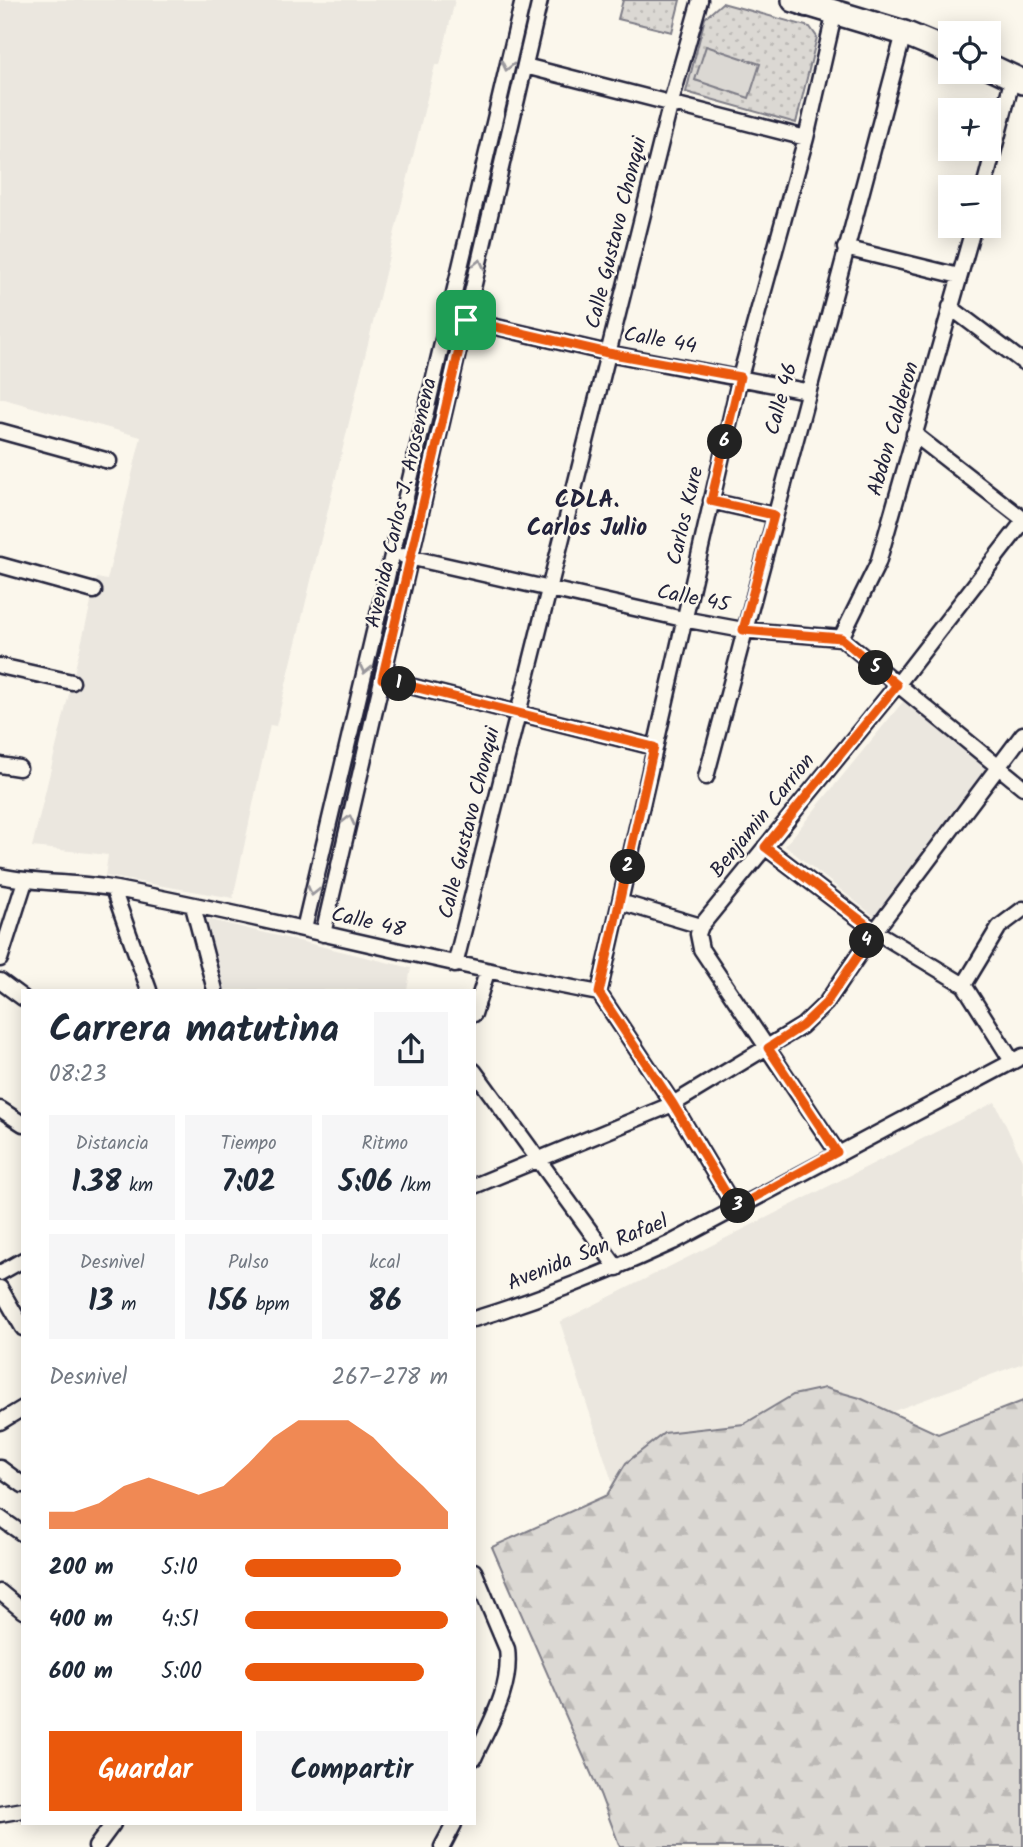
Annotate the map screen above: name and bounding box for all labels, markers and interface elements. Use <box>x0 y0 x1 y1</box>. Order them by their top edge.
map controls <box>938 21 1001 238</box>
button: locate <box>938 21 1001 84</box>
one-way arrow <box>501 60 516 72</box>
button: + <box>938 98 1001 161</box>
street label: Calle Gustavo Chonqui <box>577 133 657 332</box>
button: − <box>938 175 1001 238</box>
one-way arrow <box>471 258 485 270</box>
pin <box>436 290 496 350</box>
icon: arrive <box>447 301 485 339</box>
street label: Calle 44 <box>621 318 699 364</box>
street label: Abdon Calderon <box>859 358 929 500</box>
street label: Calle 46 <box>757 359 807 439</box>
street label: Avenida Carlos J. Arosemena <box>357 375 447 631</box>
pin: 6 <box>708 424 742 460</box>
text: 6 <box>719 426 730 456</box>
street label: Carlos Kure <box>659 463 713 569</box>
district label: CDLA. Carlos Julio <box>527 481 647 548</box>
street label: Calle 45 <box>654 576 734 623</box>
pin: 5 <box>858 650 894 686</box>
text: 5 <box>871 652 880 682</box>
one-way arrow <box>359 663 373 675</box>
pin: 1 <box>382 666 416 702</box>
text: 1 <box>396 668 401 698</box>
street label: Calle Gustavo Chonqui <box>430 723 510 922</box>
street label: Benjamin Carrion <box>702 746 824 886</box>
one-way arrow <box>341 814 356 826</box>
pin: 2 <box>610 850 646 884</box>
text: 2 <box>622 851 633 881</box>
one-way arrow <box>307 885 321 897</box>
street label: Calle 48 <box>328 899 408 948</box>
pin: 4 <box>850 923 884 958</box>
text: 4 <box>861 925 872 955</box>
text: Carrera matutina <box>49 1001 339 1061</box>
button: share <box>374 1012 448 1086</box>
text: 08:23 <box>49 1057 107 1093</box>
text: Distancia <box>76 1129 149 1159</box>
text: Tiempo <box>220 1129 277 1159</box>
text: Ritmo <box>361 1129 408 1159</box>
text: 1.38 <box>71 1159 121 1207</box>
text: 7:02 <box>221 1159 276 1207</box>
text: 5:06 <box>339 1159 393 1207</box>
text: km <box>121 1171 153 1201</box>
text: /km <box>393 1171 431 1201</box>
pin: 3 <box>720 1188 756 1224</box>
text: 3 <box>732 1190 743 1220</box>
street label: Avenida San Rafael <box>503 1206 673 1300</box>
text: Desnivel <box>80 1248 145 1278</box>
text: Pulso <box>228 1248 269 1278</box>
text: kcal <box>369 1248 400 1278</box>
text: 13 <box>88 1278 114 1326</box>
text: 156 <box>207 1278 248 1326</box>
text: 86 <box>368 1278 402 1326</box>
text: m <box>114 1290 136 1320</box>
text: bpm <box>248 1290 290 1320</box>
text: Desnivel <box>49 1360 127 1396</box>
text: 267–278 m <box>332 1360 448 1396</box>
text: 200 m <box>49 1550 114 1586</box>
text: 5:10 <box>161 1550 198 1586</box>
text: 400 m <box>49 1602 113 1638</box>
text: 4:51 <box>161 1602 199 1638</box>
text: 600 m <box>49 1654 113 1690</box>
text: 5:00 <box>161 1654 202 1690</box>
button: Guardar <box>49 1731 242 1811</box>
button: Compartir <box>256 1731 448 1811</box>

